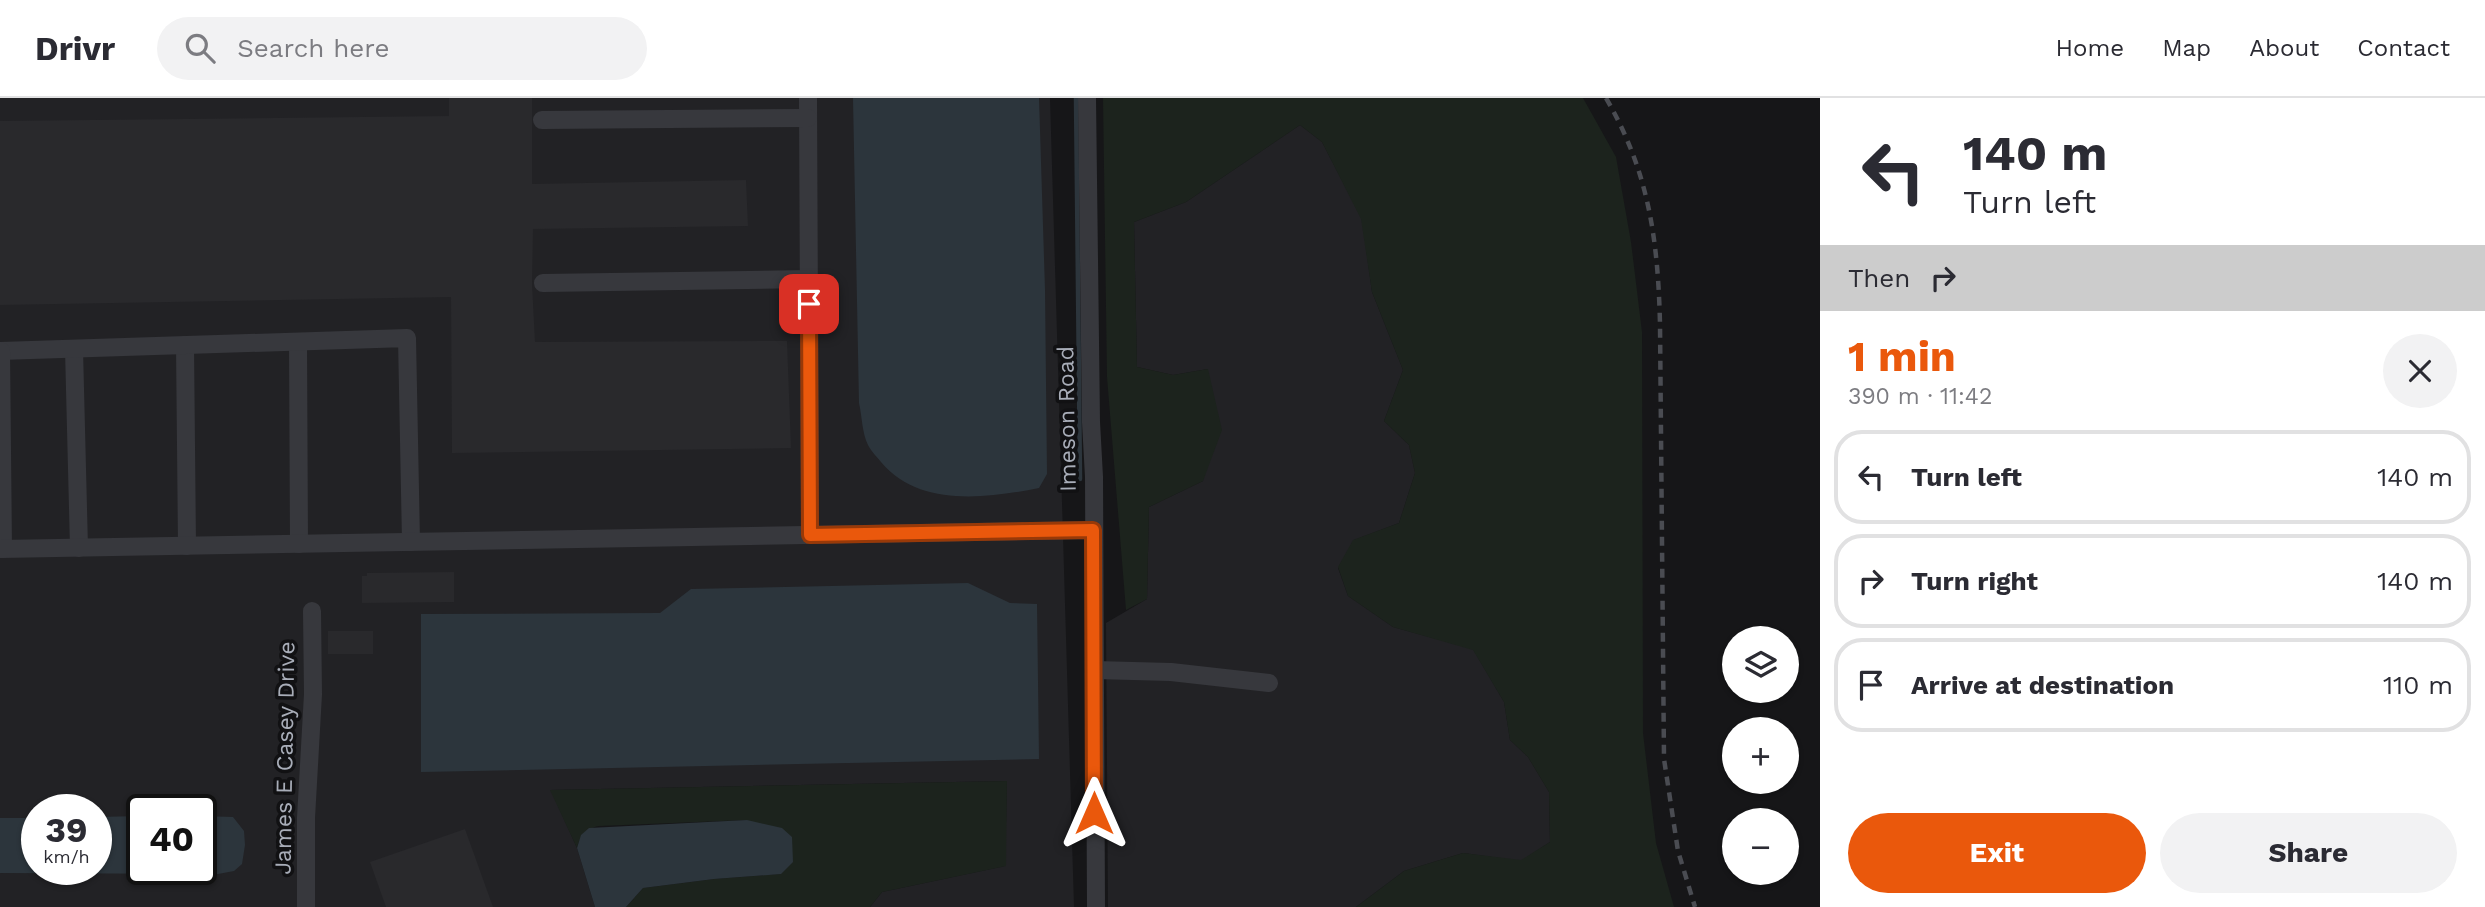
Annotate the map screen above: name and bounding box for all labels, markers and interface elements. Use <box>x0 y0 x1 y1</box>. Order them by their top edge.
search box <box>157 17 647 80</box>
text: Drivr <box>35 29 115 68</box>
icon: search <box>181 29 219 67</box>
text: Search here <box>237 33 390 63</box>
text: Home <box>2056 34 2124 62</box>
text: Map <box>2162 34 2211 62</box>
text: About <box>2249 34 2319 62</box>
text: Contact <box>2357 34 2450 62</box>
text: 140 m <box>1963 124 2107 182</box>
icon: left <box>1848 126 1939 217</box>
text: Turn left <box>1963 183 2096 221</box>
icon: right <box>1924 259 1962 297</box>
text: Then <box>1848 263 1910 293</box>
pin <box>779 274 839 334</box>
icon: arrive <box>790 285 828 323</box>
text: 1 min <box>1848 332 1956 381</box>
button: close <box>2383 334 2457 408</box>
street label: Imeson Road <box>1052 346 1082 492</box>
text: 390 m · 11:42 <box>1848 383 1992 410</box>
icon: left <box>1852 458 1890 496</box>
text: Turn left <box>1911 462 2022 492</box>
text: 140 m <box>2377 462 2453 492</box>
icon: right <box>1852 562 1890 600</box>
text: Turn right <box>1911 566 2038 596</box>
text: 140 m <box>2377 566 2453 596</box>
map controls <box>1722 626 1799 885</box>
button: layers <box>1722 626 1799 703</box>
street label: James E Casey Drive <box>269 641 301 875</box>
icon: arrive <box>1852 666 1890 704</box>
text: Arrive at destination <box>1911 670 2174 700</box>
text: 110 m <box>2383 670 2453 700</box>
button: + <box>1722 717 1799 794</box>
position arrow <box>1057 776 1131 850</box>
speed limit sign: 40 <box>126 794 217 885</box>
button: − <box>1722 808 1799 885</box>
text: 39 <box>45 809 88 851</box>
button: Exit <box>1848 813 2146 893</box>
button: Share <box>2160 813 2457 893</box>
text: km/h <box>43 846 90 867</box>

